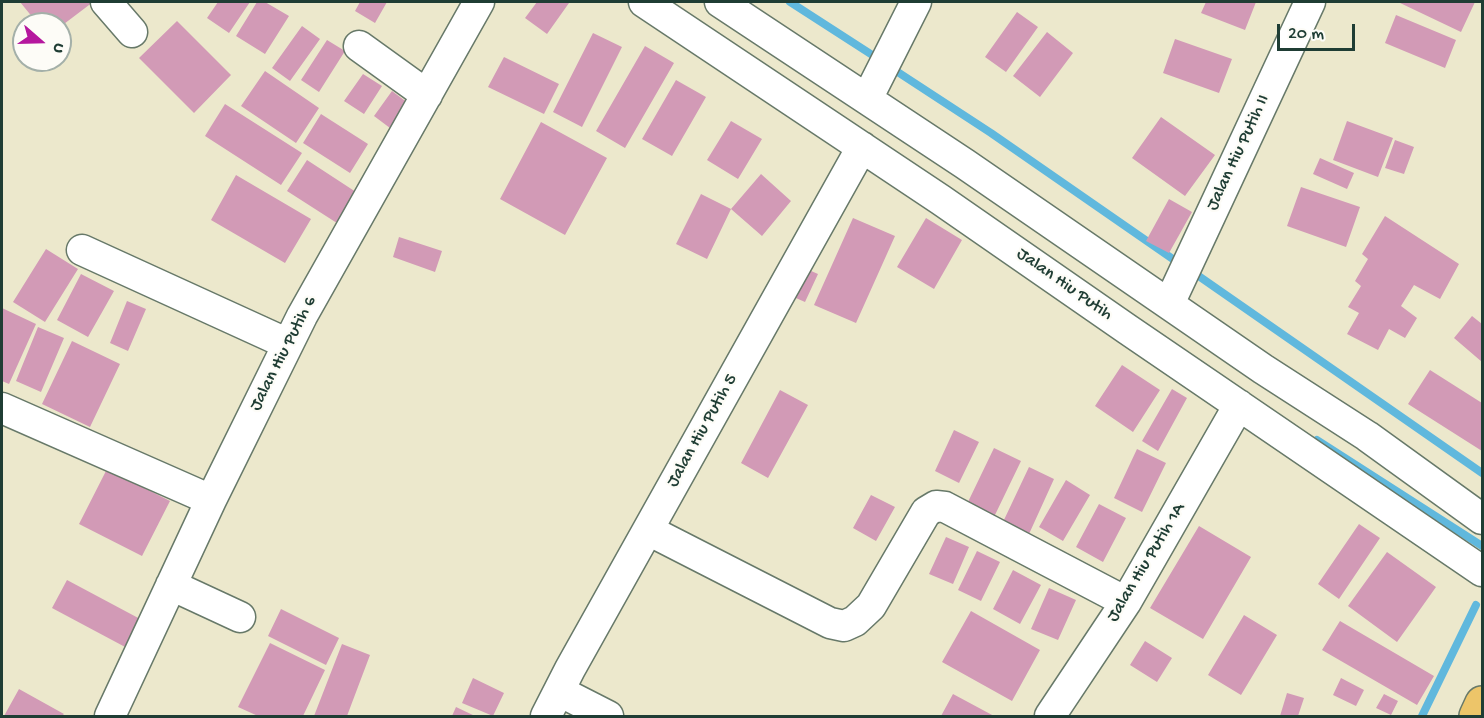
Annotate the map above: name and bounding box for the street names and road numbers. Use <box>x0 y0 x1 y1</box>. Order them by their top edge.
street label: Jalan Hiu Putih II <box>1203 92 1275 214</box>
street label: Jalan Hiu Putih <box>1012 244 1116 326</box>
street label: Jalan Hiu Putih 6 <box>246 293 322 415</box>
street label: Jalan Hiu Putih 5 <box>663 371 743 491</box>
street label: Jalan Hiu Putih 1A <box>1103 500 1191 626</box>

